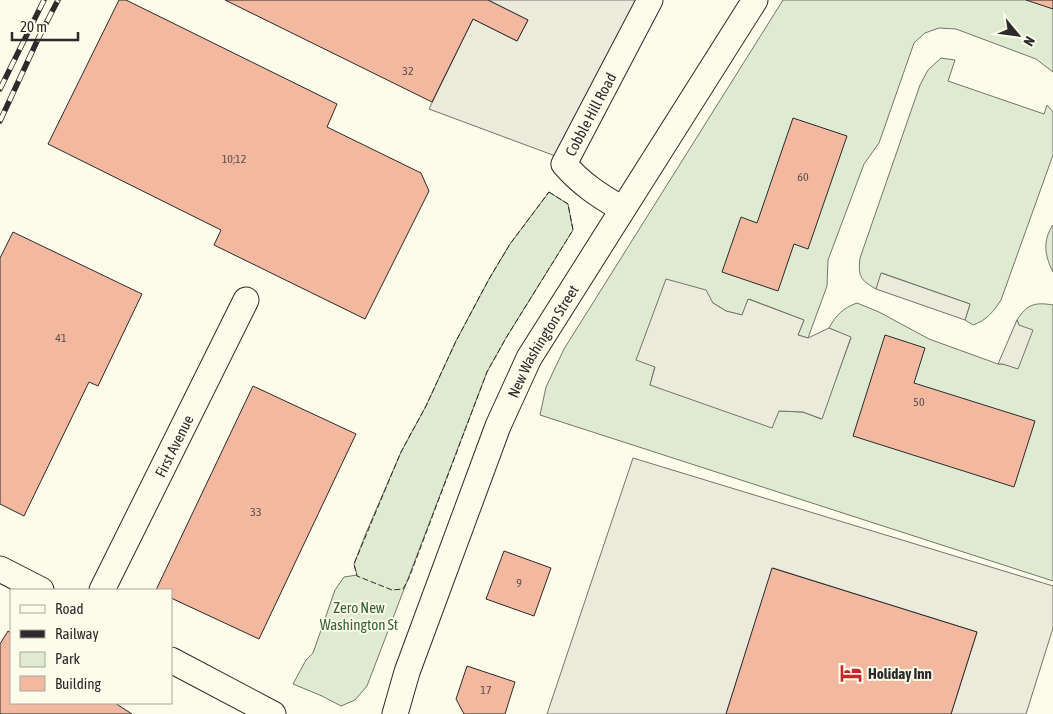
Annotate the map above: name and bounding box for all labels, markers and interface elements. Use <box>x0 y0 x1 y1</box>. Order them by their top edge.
scale bar <box>12 10 79 42</box>
north arrow <box>993 10 1043 60</box>
text: 20 m <box>20 18 47 35</box>
text: N <box>1020 34 1038 49</box>
house number: 32 <box>402 64 414 78</box>
street label: Cobble Hill Road <box>561 70 619 159</box>
house number: 10;12 <box>222 152 246 166</box>
house number: 60 <box>797 170 809 184</box>
street label: New Washington Street <box>504 282 582 400</box>
house number: 41 <box>55 331 67 345</box>
house number: 50 <box>913 395 925 409</box>
street label: First Avenue <box>151 412 196 480</box>
house number: 33 <box>250 505 262 519</box>
house number: 9 <box>516 576 522 590</box>
legend <box>10 589 172 704</box>
park label: Zero New Washington St <box>320 599 398 633</box>
text: Road <box>55 600 84 617</box>
text: Railway <box>55 625 99 642</box>
text: Park <box>55 650 80 667</box>
hotel icon: Holiday Inn <box>838 660 864 686</box>
place label: Holiday Inn <box>868 665 932 682</box>
text: Building <box>55 675 101 692</box>
house number: 17 <box>480 683 492 697</box>

